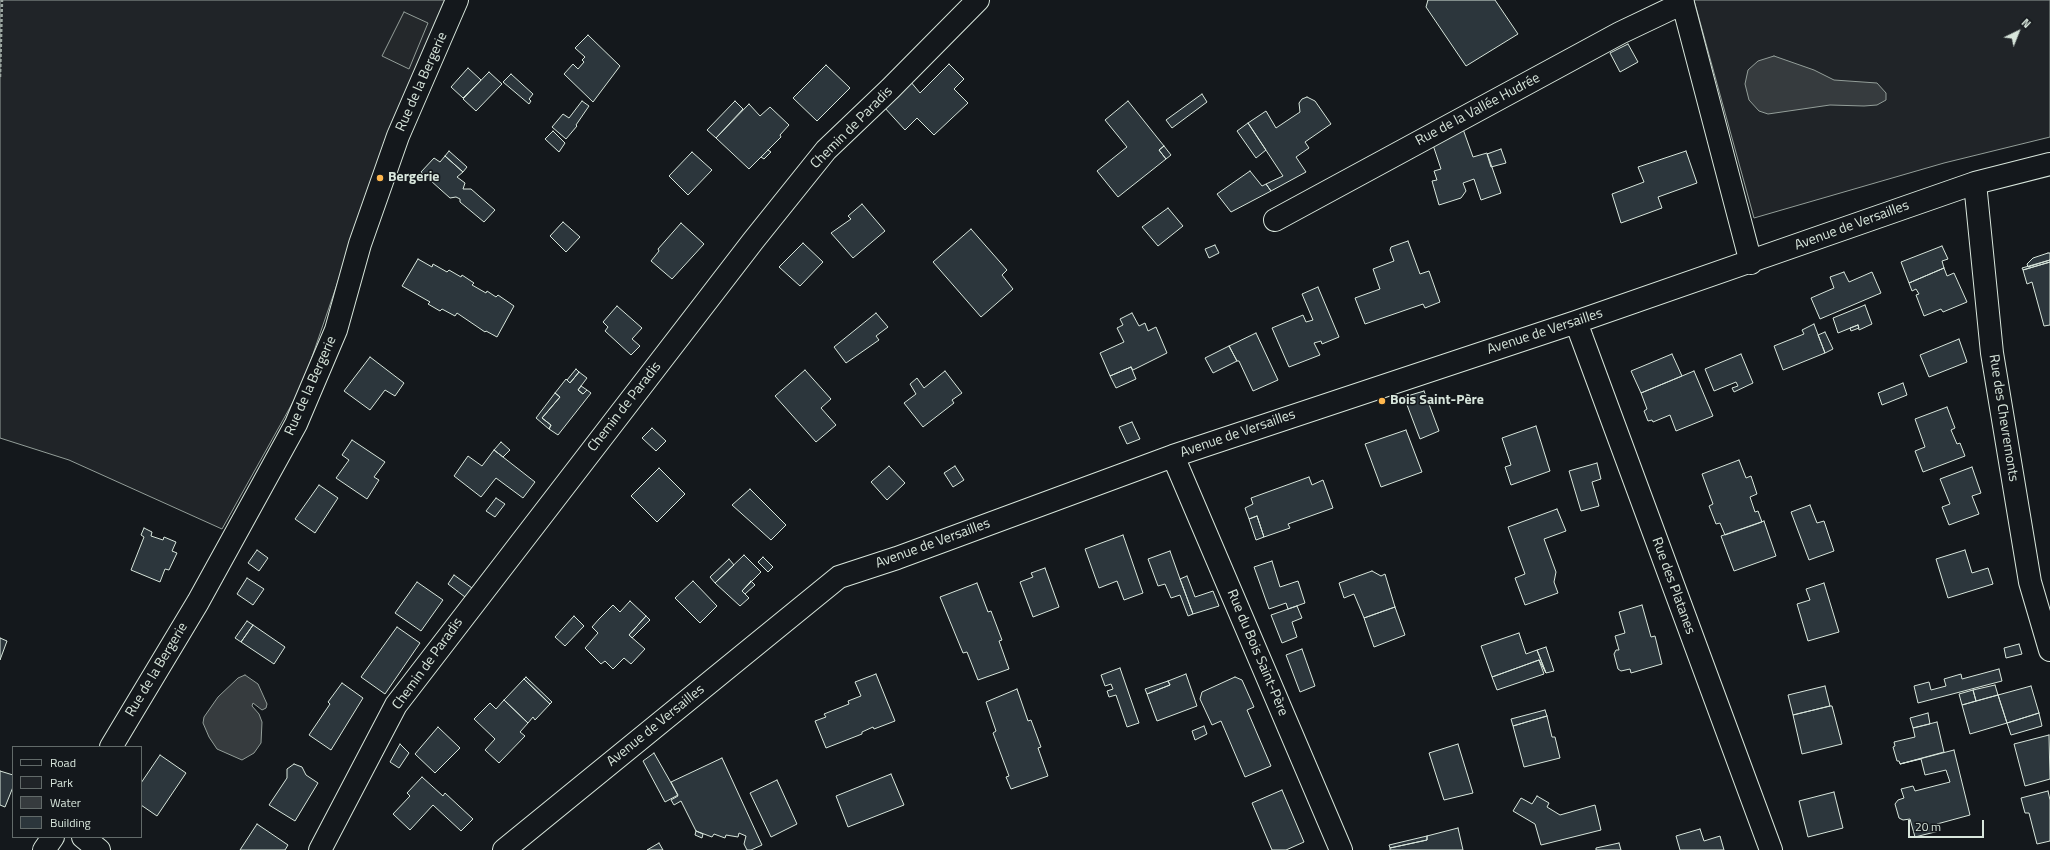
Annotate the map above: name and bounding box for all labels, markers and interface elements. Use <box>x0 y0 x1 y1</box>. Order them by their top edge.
north arrow <box>1998 12 2038 52</box>
text: N <box>2018 15 2034 32</box>
street label: Rue de la Bergerie <box>393 30 451 134</box>
street label: Rue de la Vallée Hudrée <box>1413 70 1543 150</box>
street label: Chemin de Paradis <box>807 83 897 173</box>
place label: Bergerie <box>388 170 439 186</box>
marker: Bergerie <box>375 173 385 183</box>
street label: Avenue de Versailles <box>1792 197 1912 255</box>
street label: Avenue de Versailles <box>1485 305 1605 359</box>
street label: Rue de la Bergerie <box>282 334 340 438</box>
street label: Rue des Chevremonts <box>1985 353 2021 483</box>
street label: Chemin de Paradis <box>585 359 665 455</box>
place label: Bois Saint-Père <box>1390 393 1484 409</box>
marker: Bois Saint-Père <box>1377 396 1387 406</box>
street label: Avenue de Versailles <box>1178 406 1298 462</box>
street label: Avenue de Versailles <box>873 515 993 573</box>
street label: Rue des Platanes <box>1648 535 1698 637</box>
street label: Rue du Bois Saint-Père <box>1223 587 1291 719</box>
street label: Chemin de Paradis <box>389 615 467 713</box>
street label: Rue de la Bergerie <box>122 620 192 720</box>
street label: Avenue de Versailles <box>604 681 708 771</box>
legend <box>12 746 142 838</box>
text: Road <box>50 753 76 772</box>
text: Park <box>50 773 73 792</box>
text: Water <box>50 793 81 812</box>
scale bar <box>1910 812 1986 838</box>
text: Building <box>50 813 91 832</box>
text: 20 m <box>1915 817 1941 836</box>

